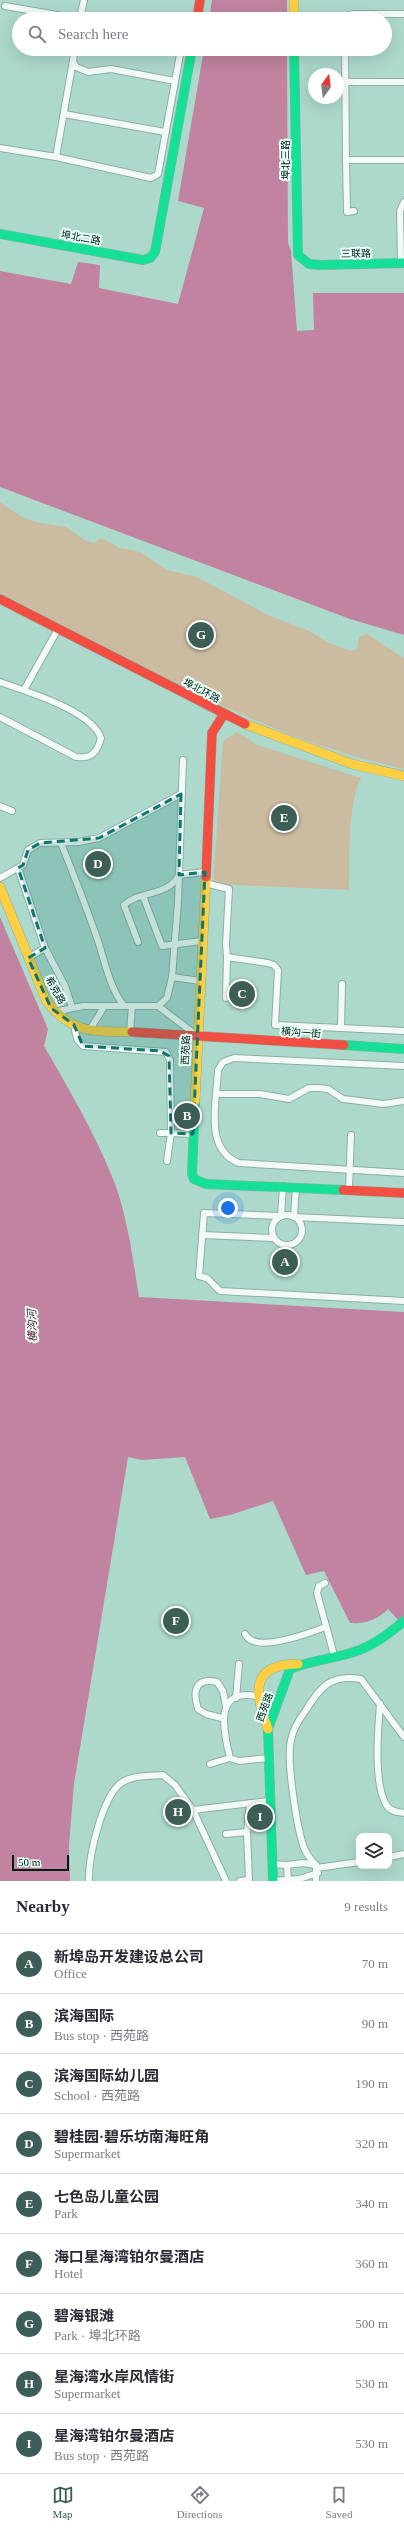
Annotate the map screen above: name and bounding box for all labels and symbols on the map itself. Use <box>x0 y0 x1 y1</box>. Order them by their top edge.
north arrow <box>308 68 344 104</box>
street label: 埠北三路 <box>280 140 291 180</box>
street label: 埠北二路 <box>60 229 102 246</box>
street label: 三联路 <box>341 248 371 259</box>
pin: G <box>188 620 214 650</box>
street label: 埠北环路 <box>182 676 222 705</box>
pin: E <box>271 803 297 833</box>
pin: D <box>85 849 111 879</box>
street label: 希克路 <box>43 974 68 1006</box>
pin: C <box>229 979 255 1009</box>
street label: 横沟一街 <box>281 1026 321 1039</box>
street label: 西苑路 <box>179 1035 192 1065</box>
pin: B <box>174 1101 200 1131</box>
your location <box>218 1198 238 1218</box>
pin: A <box>272 1247 298 1277</box>
water label: 横沟河 <box>25 1307 39 1343</box>
pin: F <box>163 1606 189 1636</box>
street label: 西苑路 <box>254 1691 275 1723</box>
pin: H <box>165 1797 191 1827</box>
pin: I <box>247 1802 273 1832</box>
scale bar <box>12 1853 69 1872</box>

